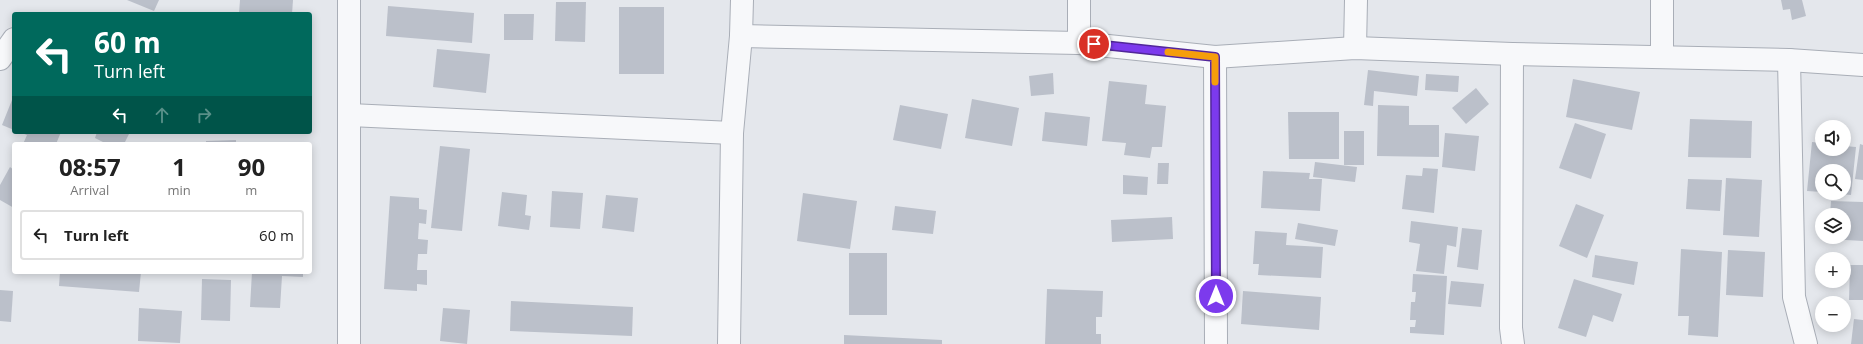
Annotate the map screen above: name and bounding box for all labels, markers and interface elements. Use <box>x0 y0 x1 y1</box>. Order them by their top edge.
text: 60 m <box>94 23 161 61</box>
pin <box>1077 27 1111 61</box>
icon: left <box>28 28 80 80</box>
icon: arrive <box>1083 33 1105 55</box>
text: Turn left <box>94 59 165 83</box>
icon: left <box>109 104 131 126</box>
icon: ahead <box>151 104 173 126</box>
icon: right <box>193 104 215 126</box>
map controls <box>1815 120 1851 332</box>
button: sound <box>1815 120 1851 156</box>
text: 08:57 <box>59 150 121 183</box>
text: 1 <box>172 150 186 183</box>
text: 90 <box>238 150 265 183</box>
button: search <box>1815 164 1851 200</box>
text: Arrival <box>70 181 109 199</box>
text: min <box>167 181 191 199</box>
text: m <box>245 181 257 199</box>
button: layers <box>1815 208 1851 244</box>
icon: left <box>30 224 52 246</box>
text: Turn left <box>64 225 129 245</box>
text: 60 m <box>259 225 294 245</box>
button: + <box>1815 252 1851 288</box>
position arrow <box>1195 275 1237 317</box>
button: − <box>1815 296 1851 332</box>

